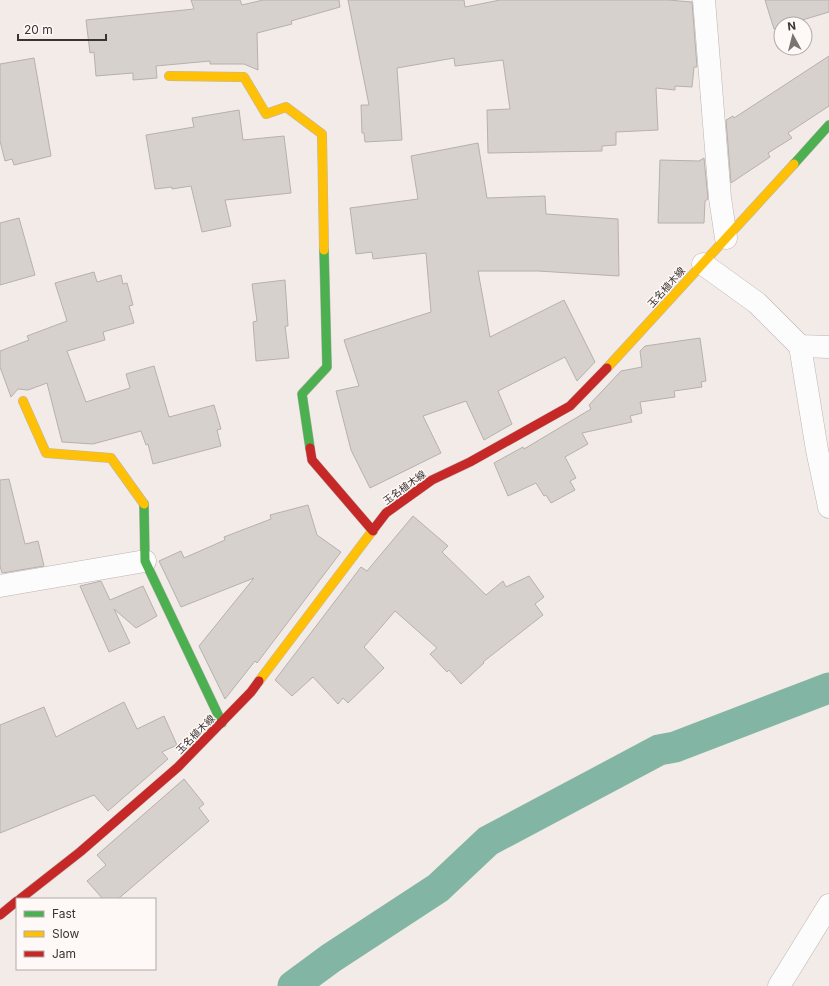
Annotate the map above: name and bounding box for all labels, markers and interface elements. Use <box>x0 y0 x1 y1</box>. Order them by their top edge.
scale bar <box>18 16 106 42</box>
north arrow <box>773 16 813 56</box>
text: N <box>787 19 797 34</box>
text: 20 m <box>24 22 53 37</box>
street label: 玉名植木線 <box>645 264 687 310</box>
street label: 玉名植木線 <box>380 467 428 507</box>
street label: 玉名植木線 <box>173 712 217 756</box>
legend <box>16 898 156 970</box>
text: Fast <box>52 906 76 921</box>
text: Slow <box>52 926 80 941</box>
text: Jam <box>52 946 76 961</box>

